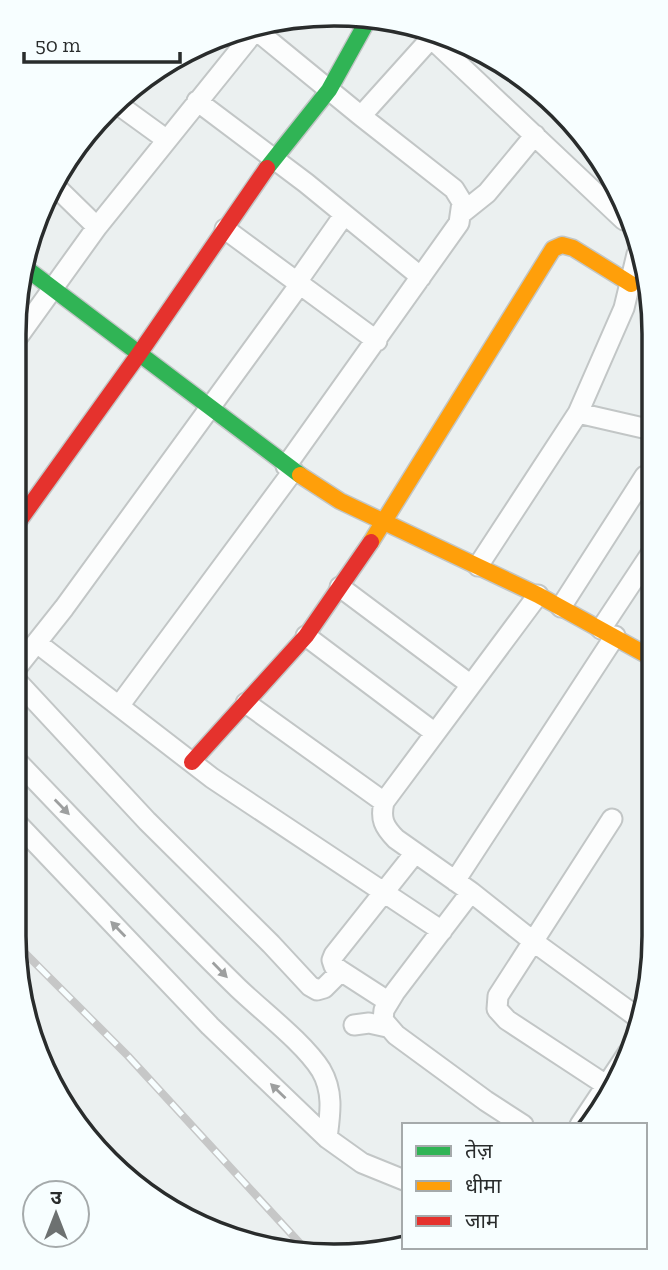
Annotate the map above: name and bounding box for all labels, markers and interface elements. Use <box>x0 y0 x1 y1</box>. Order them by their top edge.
scale bar <box>24 21 180 65</box>
text: 50 m <box>35 32 81 57</box>
one-way arrow <box>53 798 69 815</box>
one-way arrow <box>110 920 126 938</box>
one-way arrow <box>212 961 228 978</box>
one-way arrow <box>270 1083 287 1099</box>
legend <box>402 1123 647 1249</box>
text: तेज़ <box>465 1138 493 1163</box>
text: धीमा <box>465 1173 502 1198</box>
north arrow <box>21 1179 91 1249</box>
text: उ <box>50 1186 62 1209</box>
text: जाम <box>465 1208 499 1233</box>

